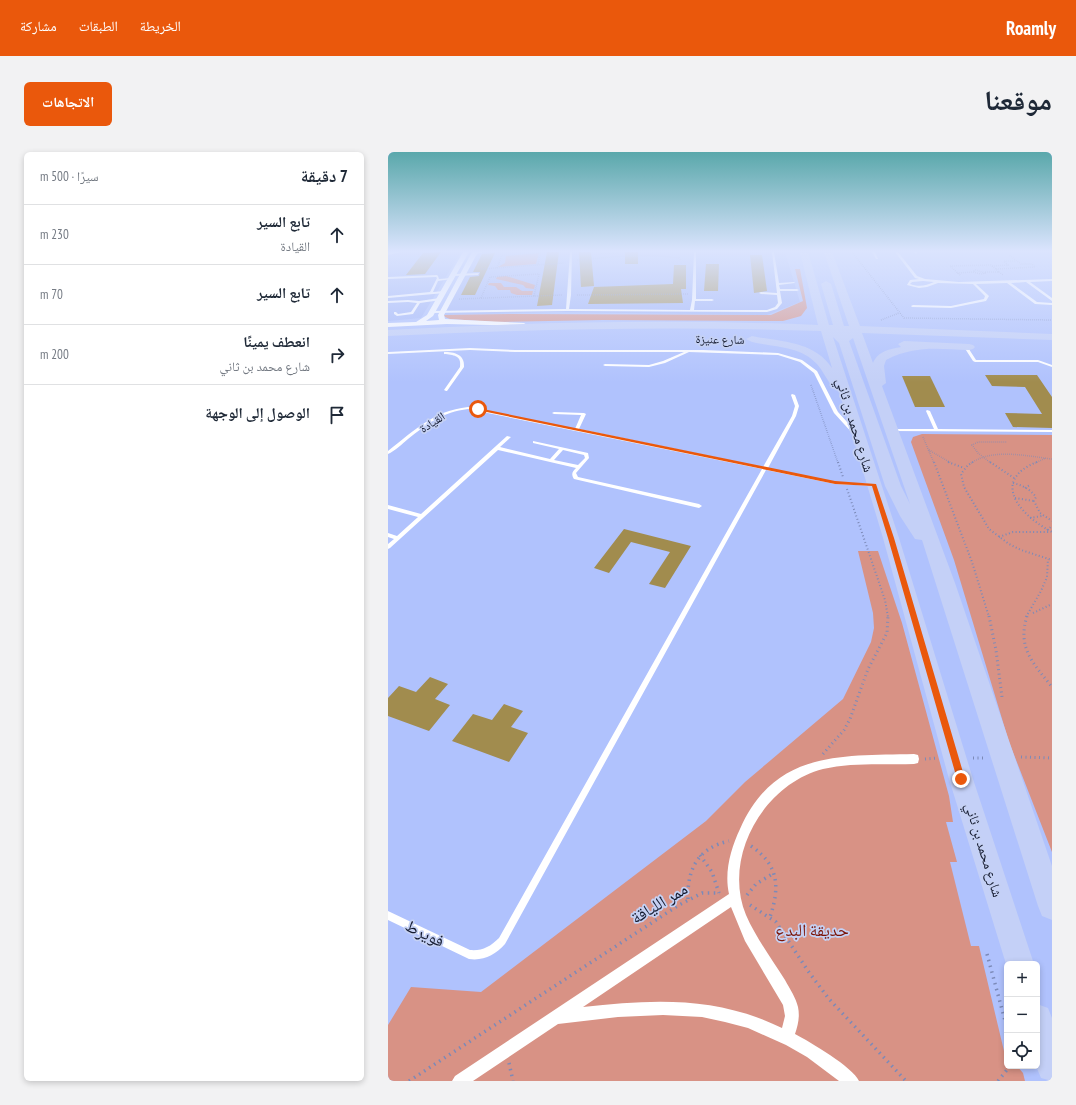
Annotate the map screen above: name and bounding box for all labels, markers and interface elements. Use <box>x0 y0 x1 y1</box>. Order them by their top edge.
text: Roamly <box>1006 16 1056 40</box>
text: مشاركة <box>20 17 57 35</box>
text: الطبقات <box>79 17 118 35</box>
text: الخريطة <box>140 17 181 35</box>
text: موقعنا <box>984 81 1052 118</box>
button: الاتجاهات <box>24 82 112 126</box>
text: 7 دقيقة <box>301 165 348 187</box>
text: سيرًا · 500 m <box>40 168 99 185</box>
text: تابع السير <box>257 212 310 231</box>
icon: ahead <box>326 224 348 246</box>
text: 230 m <box>40 226 69 243</box>
text: القيادة <box>280 238 310 255</box>
text: تابع السير <box>257 283 310 302</box>
icon: ahead <box>326 284 348 306</box>
text: 70 m <box>40 286 63 303</box>
street label: شارع عنيزة <box>695 331 745 348</box>
text: انعطف يمينًا <box>243 332 310 351</box>
icon: right <box>326 344 348 366</box>
text: 200 m <box>40 346 69 363</box>
text: شارع محمد بن ثاني <box>219 358 310 375</box>
street label: شارع محمد بن ثاني <box>830 376 878 475</box>
route start <box>469 400 487 418</box>
text: الوصول إلى الوجهة <box>205 403 310 422</box>
icon: arrive <box>326 404 348 426</box>
street label: القيادة <box>416 408 448 436</box>
route end <box>952 770 970 788</box>
street label: شارع محمد بن ثاني <box>959 801 1007 900</box>
street label: ممر اللياقة <box>627 878 691 928</box>
street label: فويرط <box>402 914 448 952</box>
park label: حديقة البدع <box>775 919 849 942</box>
map controls <box>1004 961 1040 1069</box>
button: + <box>1004 961 1040 997</box>
button: − <box>1004 997 1040 1033</box>
button: locate <box>1004 1033 1040 1069</box>

